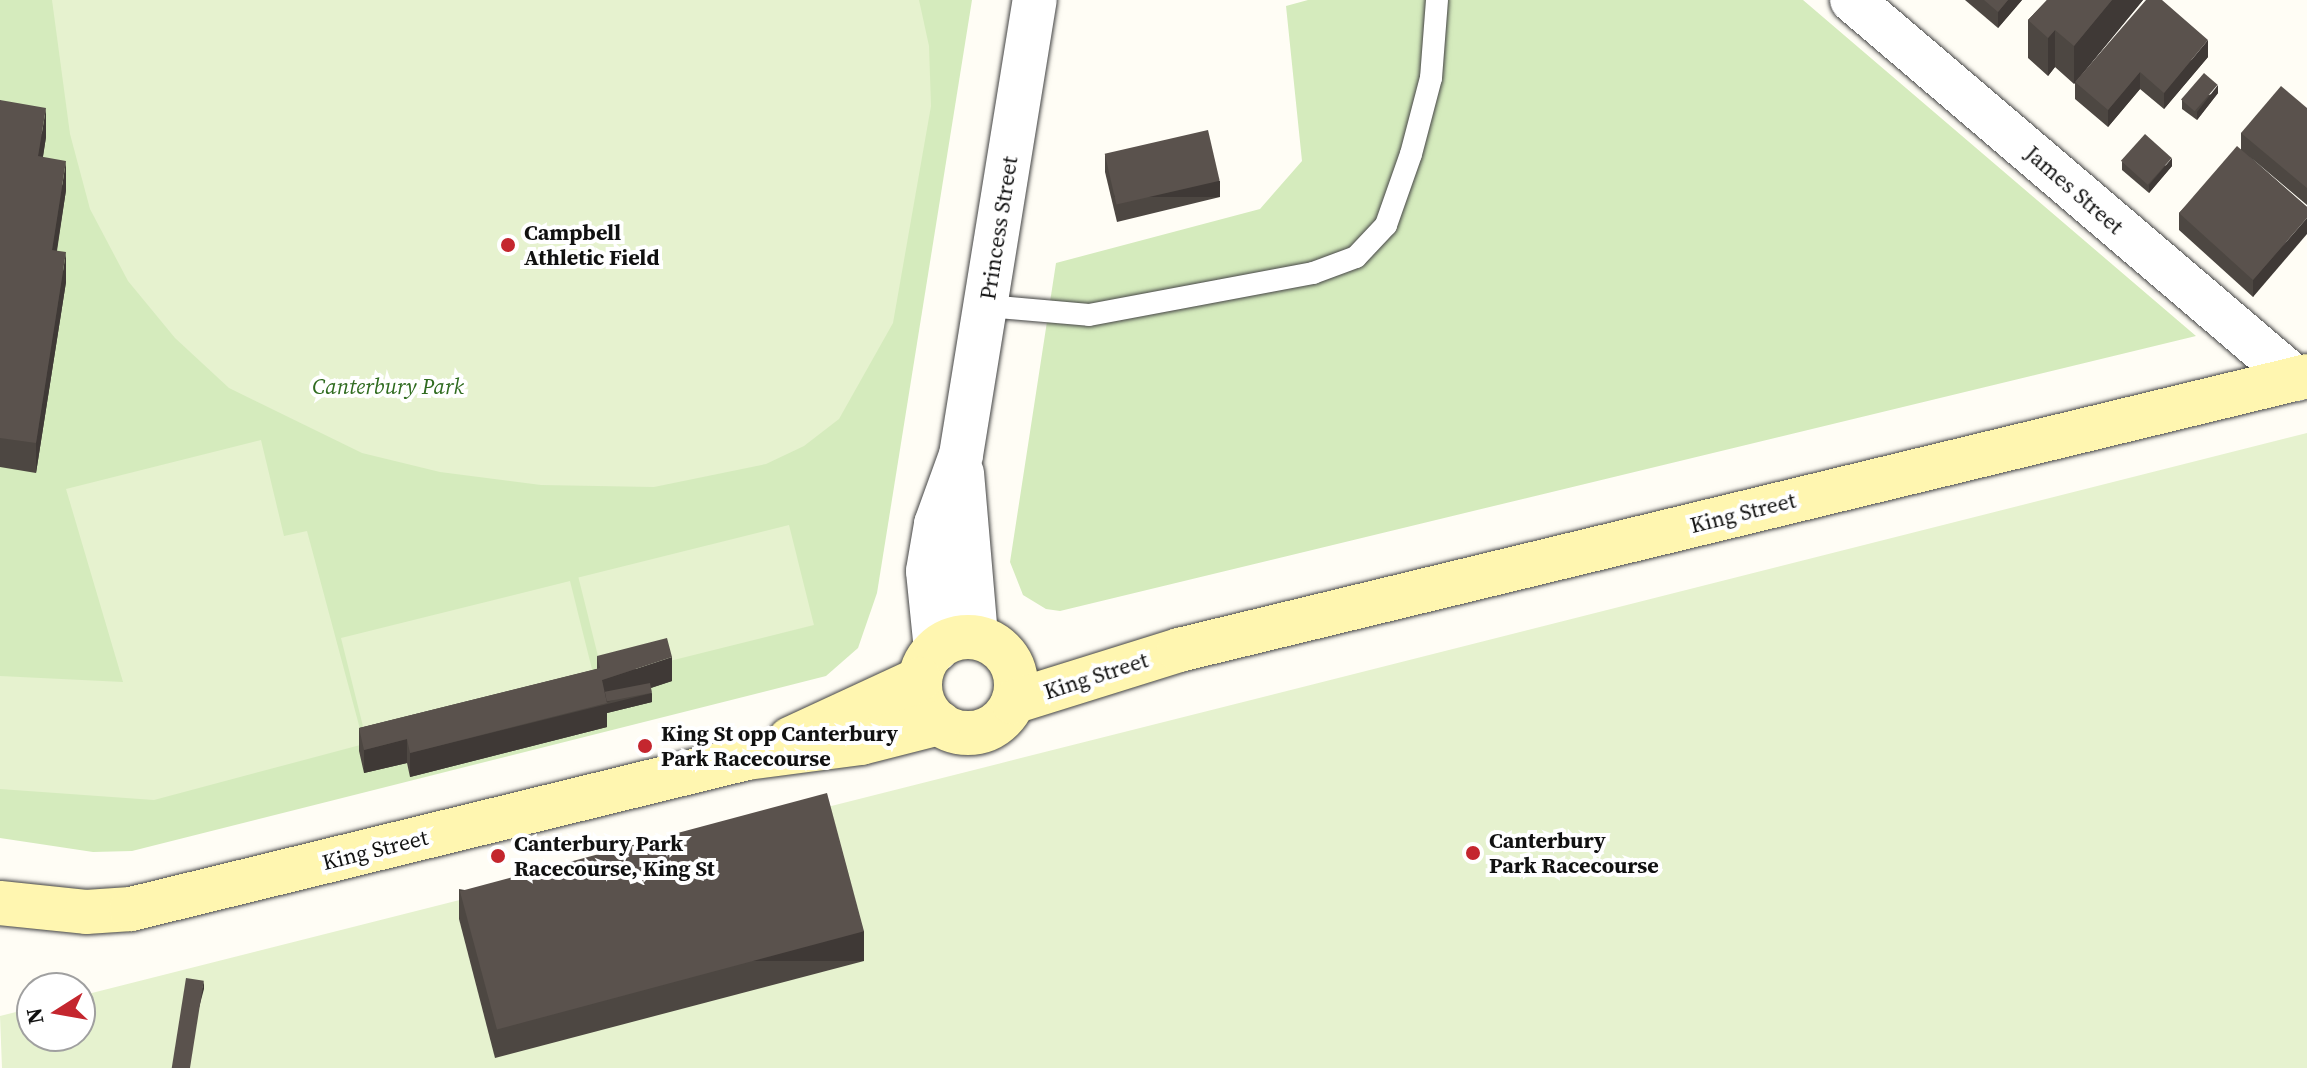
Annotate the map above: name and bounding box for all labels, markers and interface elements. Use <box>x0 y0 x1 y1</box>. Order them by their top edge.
street label: James Street <box>2020 140 2128 240</box>
street label: Princess Street <box>975 154 1023 302</box>
place label: Campbell Athletic Field <box>524 219 660 270</box>
marker: Campbell Athletic Field <box>499 236 517 254</box>
park label: Canterbury Park <box>312 374 464 400</box>
street label: King Street <box>1687 487 1799 539</box>
street label: King Street <box>1041 647 1151 705</box>
place label: King St opp Canterbury Park Racecourse <box>661 720 898 772</box>
marker: King St opp Canterbury Park Racecourse <box>636 737 654 755</box>
street label: King Street <box>319 824 431 876</box>
place label: Canterbury Park Racecourse <box>1489 827 1659 878</box>
place label: Canterbury Park Racecourse, King St <box>514 830 715 882</box>
marker: Canterbury Park Racecourse <box>1464 844 1482 862</box>
marker: Canterbury Park Racecourse, King St <box>489 847 507 865</box>
north arrow <box>16 972 96 1052</box>
text: N <box>18 1005 51 1027</box>

